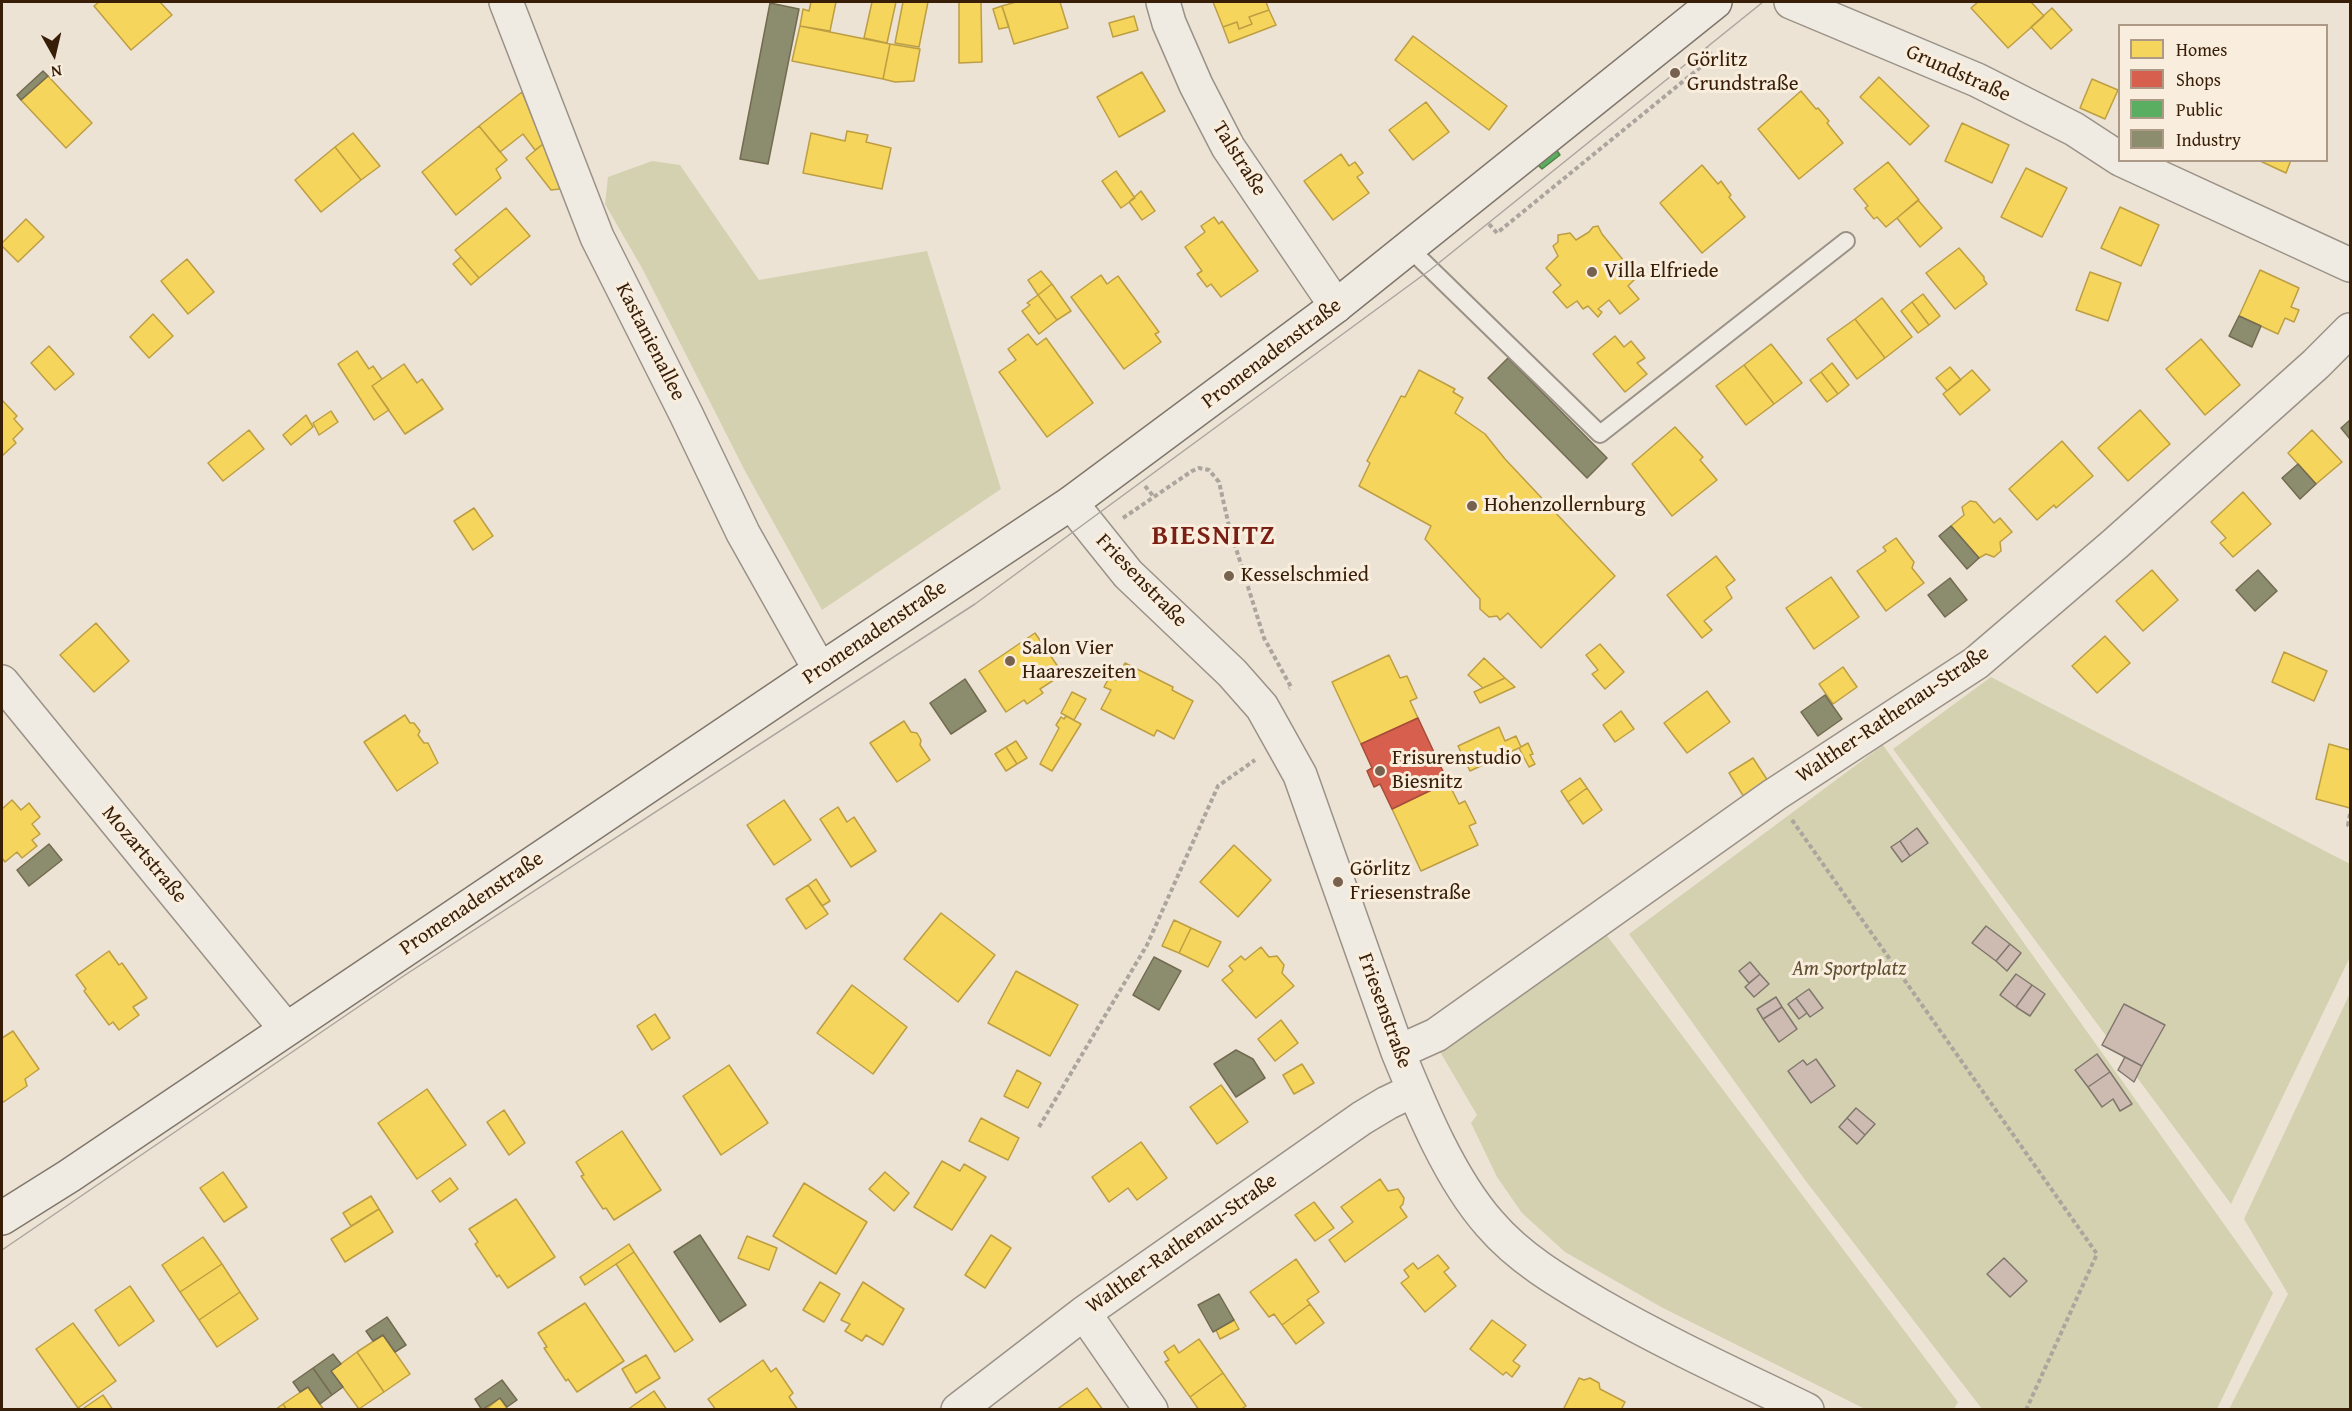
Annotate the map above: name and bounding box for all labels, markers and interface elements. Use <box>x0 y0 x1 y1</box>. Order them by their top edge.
north arrow <box>24 24 84 84</box>
legend <box>2118 24 2328 162</box>
text: Homes <box>2176 36 2227 63</box>
street label: Grundstraße <box>1902 40 2014 108</box>
place label: Görlitz Grundstraße <box>1687 48 1799 98</box>
text: N <box>50 59 63 84</box>
marker: Görlitz Grundstraße <box>1668 66 1682 80</box>
text: Shops <box>2176 66 2221 93</box>
text: Public <box>2176 96 2223 123</box>
street label: Talstraße <box>1206 117 1272 201</box>
text: Industry <box>2176 126 2241 153</box>
place label: Villa Elfriede <box>1604 259 1719 285</box>
marker: Villa Elfriede <box>1585 265 1599 279</box>
street label: Kastanienallee <box>610 279 690 405</box>
street label: Promenadenstraße <box>1197 293 1347 415</box>
place label: Hohenzollernburg <box>1484 493 1645 519</box>
marker: Hohenzollernburg <box>1465 499 1479 513</box>
district label: BIESNITZ <box>1152 521 1276 553</box>
street label: Friesenstraße <box>1090 529 1192 633</box>
place label: Kesselschmied <box>1241 563 1369 589</box>
marker: Kesselschmied <box>1222 569 1236 583</box>
street label: Promenadenstraße <box>798 576 952 690</box>
place label: Salon Vier Haareszeiten <box>1022 636 1136 686</box>
street label: Walther-Rathenau-Straße <box>1792 641 1994 789</box>
marker: Salon Vier Haareszeiten <box>1003 654 1017 668</box>
place label: Frisurenstudio Biesnitz <box>1392 746 1521 796</box>
marker: Frisurenstudio Biesnitz <box>1373 764 1387 778</box>
street label: Mozartstraße <box>96 801 192 909</box>
street label: Promenadenstraße <box>395 847 549 961</box>
place label: Görlitz Friesenstraße <box>1350 857 1471 907</box>
marker: Görlitz Friesenstraße <box>1331 875 1345 889</box>
street label: Friesenstraße <box>1351 950 1417 1072</box>
park label: Am Sportplatz <box>1792 957 1906 983</box>
street label: Walther-Rathenau-Straße <box>1082 1168 1282 1320</box>

